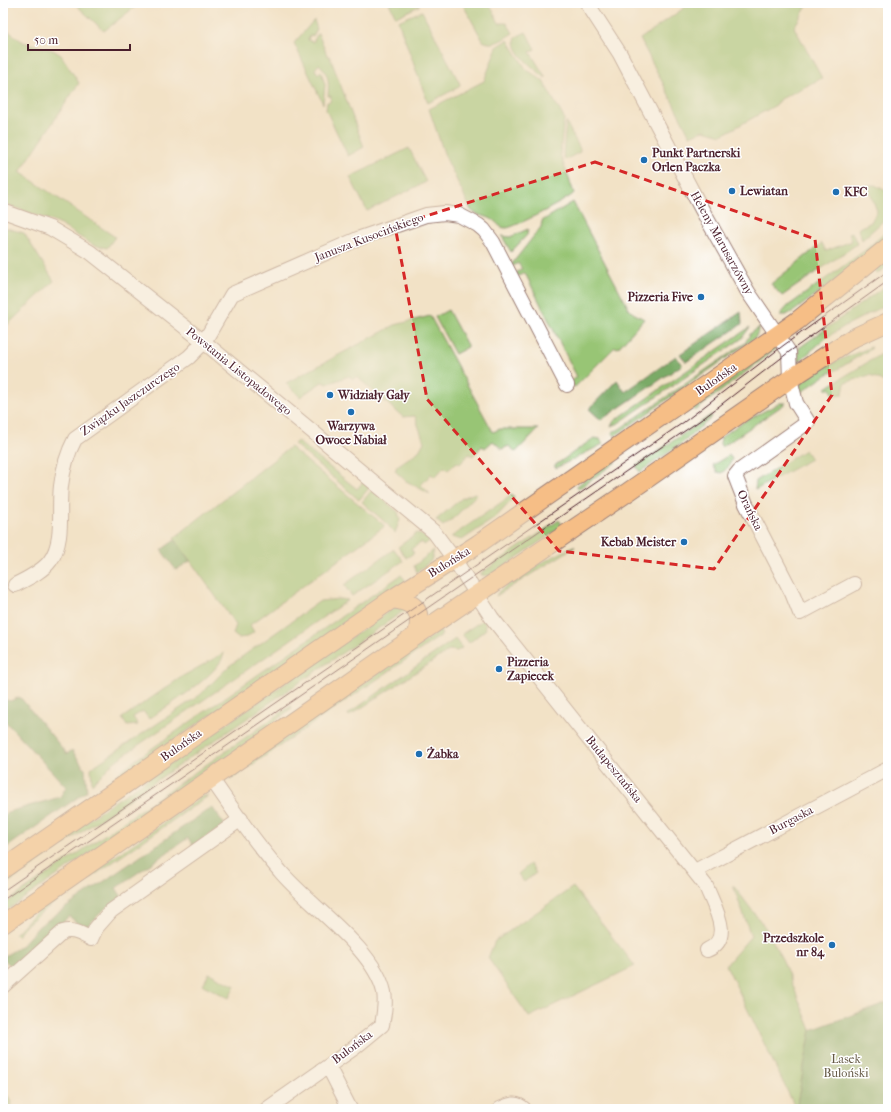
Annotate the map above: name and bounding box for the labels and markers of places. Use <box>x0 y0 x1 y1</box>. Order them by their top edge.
place label: Punkt Partnerski Orlen Paczka <box>652 146 741 174</box>
marker: Punkt Partnerski Orlen Paczka <box>639 155 649 165</box>
place label: Lewiatan <box>740 184 789 198</box>
place label: KFC <box>844 185 867 199</box>
marker: Lewiatan <box>727 186 737 196</box>
marker: KFC <box>831 187 841 197</box>
place label: Pizzeria Five <box>627 290 693 304</box>
marker: Pizzeria Five <box>696 292 706 302</box>
place label: Widziały Gały <box>337 388 410 403</box>
marker: Widziały Gały <box>325 390 335 400</box>
marker: Warzywa Owoce Nabiał <box>346 407 356 417</box>
place label: Warzywa Owoce Nabiał <box>315 419 387 447</box>
place label: Kebab Meister <box>601 535 677 549</box>
marker: Kebab Meister <box>679 537 689 547</box>
place label: Pizzeria Zapiecek <box>507 655 555 684</box>
marker: Pizzeria Zapiecek <box>494 664 504 674</box>
place label: Żabka <box>427 746 459 761</box>
marker: Żabka <box>414 749 424 759</box>
place label: Przedszkole nr 84 <box>763 931 825 960</box>
marker: Przedszkole nr 84 <box>827 940 837 950</box>

